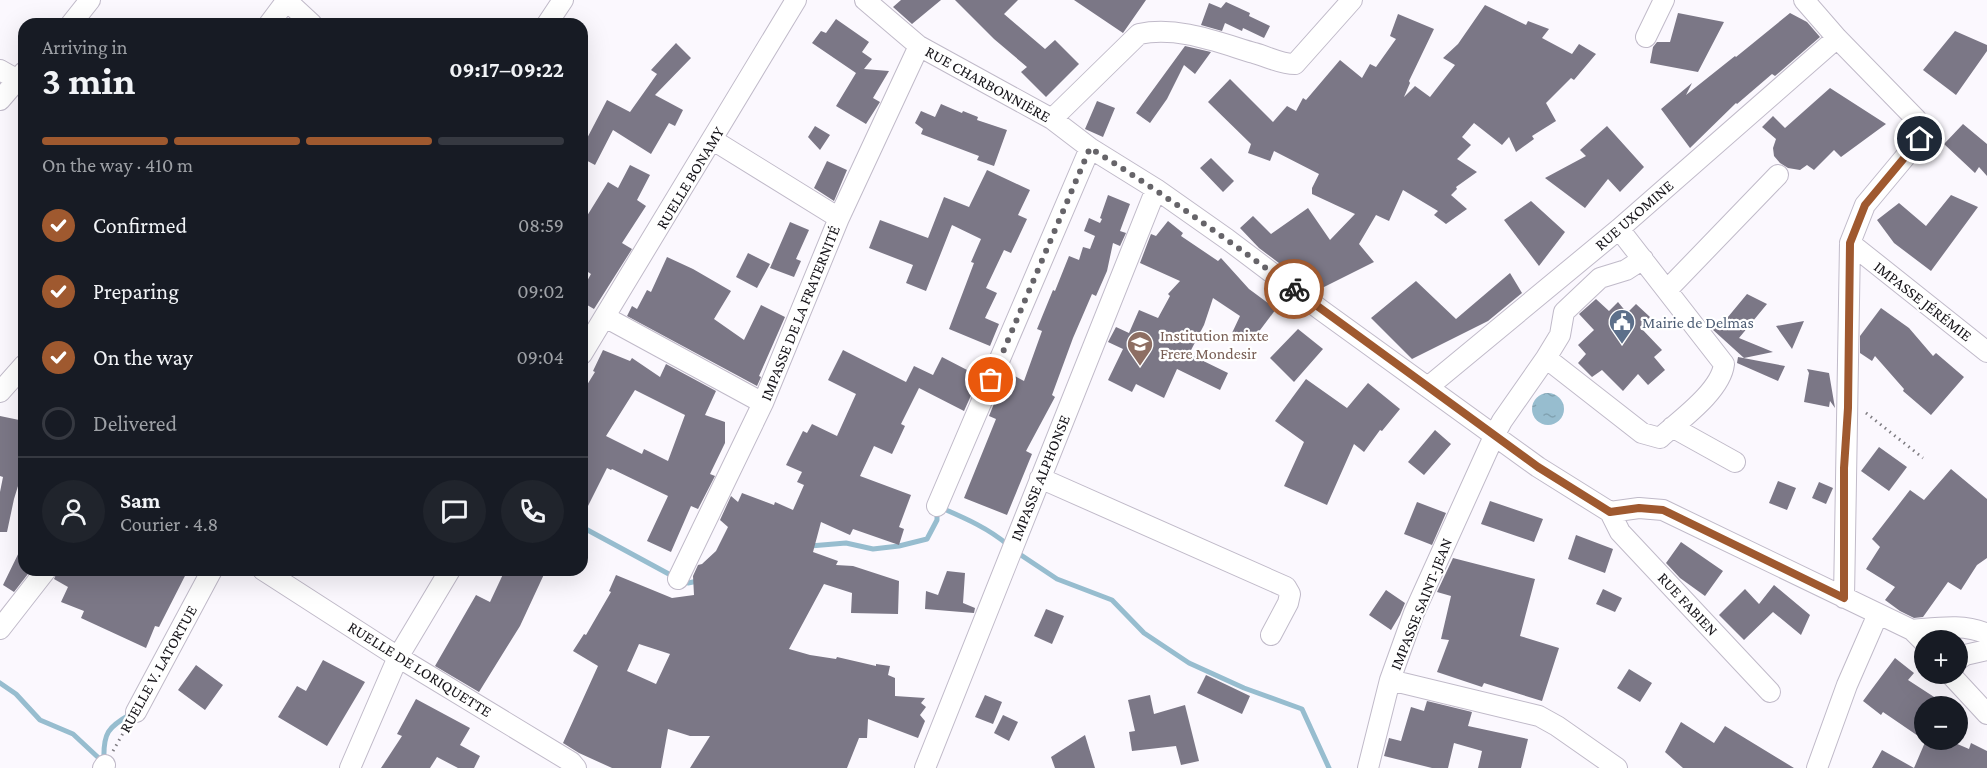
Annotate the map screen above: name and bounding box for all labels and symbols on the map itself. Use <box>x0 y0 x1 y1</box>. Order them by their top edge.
street label: RUE CHARBONNIÈRE <box>923 43 1054 126</box>
pin <box>1894 113 1945 164</box>
street label: RUELLE BONAMY <box>653 123 727 232</box>
street label: RUE UXOMINE <box>1592 176 1677 254</box>
street label: IMPASSE DE LA FRATERNITÉ <box>757 223 843 403</box>
street label: IMPASSE JÉRÉMIE <box>1870 258 1975 345</box>
courier <box>1264 259 1324 319</box>
public building icon: Mairie de Delmas <box>1607 307 1637 345</box>
place label: Mairie de Delmas <box>1642 314 1754 331</box>
place label: Institution mixte Frere Mondesir <box>1160 327 1269 362</box>
school or university icon: Institution mixte Frere Mondesir <box>1125 329 1155 367</box>
pin <box>965 354 1016 405</box>
street label: IMPASSE ALPHONSE <box>1007 412 1073 543</box>
street label: IMPASSE SAINT-JEAN <box>1387 536 1456 673</box>
street label: RUE FABIEN <box>1654 569 1722 639</box>
street label: RUELLE V. LATORTUE <box>116 602 200 736</box>
street label: RUELLE DE LORIQUETTE <box>345 618 495 720</box>

